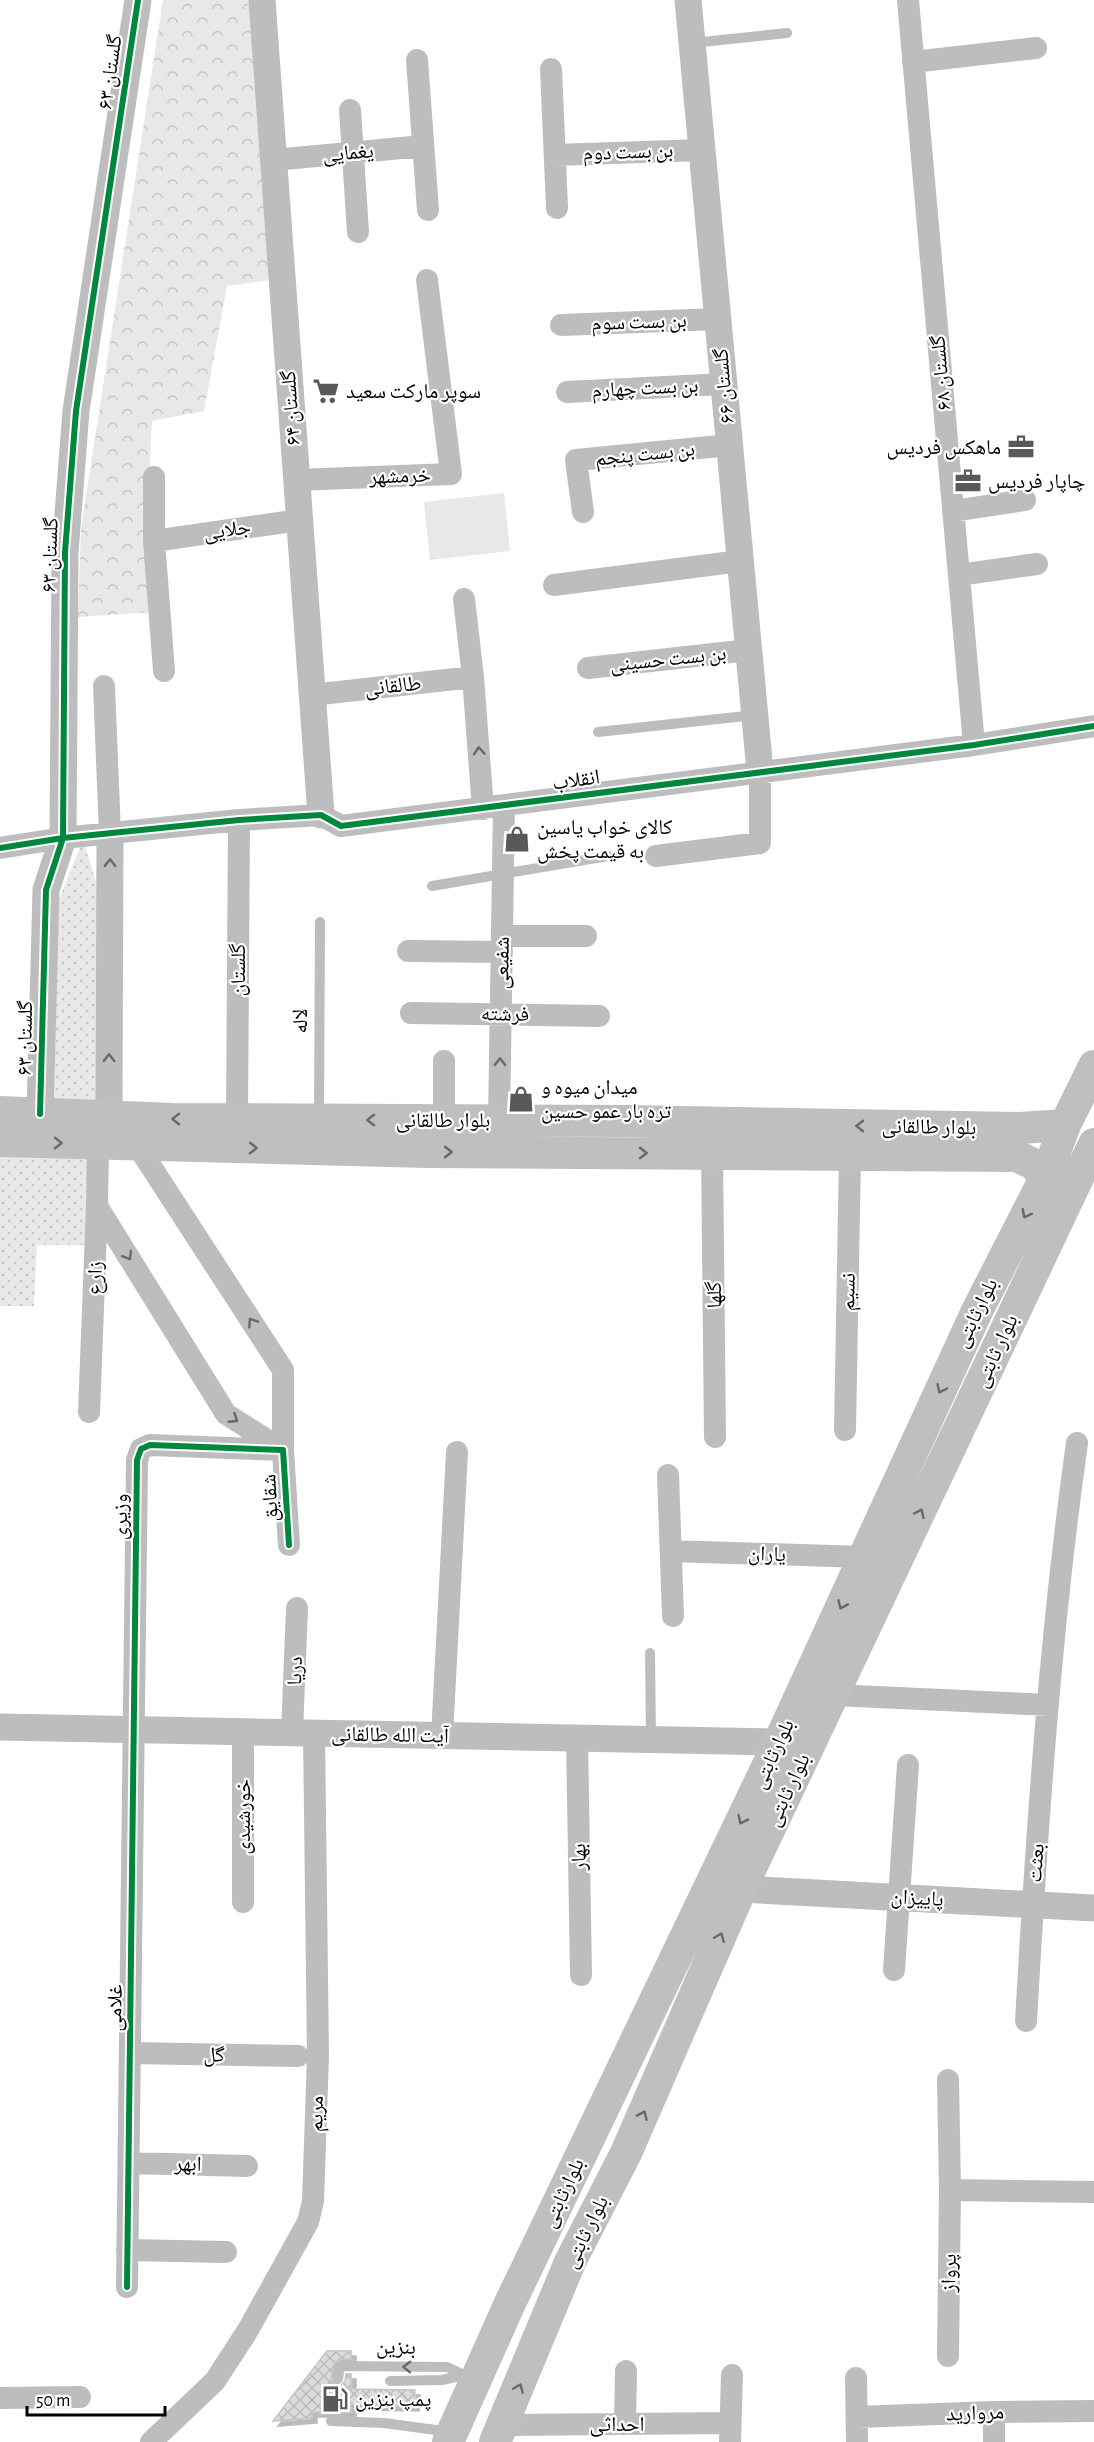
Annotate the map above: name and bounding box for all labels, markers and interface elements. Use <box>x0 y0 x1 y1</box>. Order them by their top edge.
street label: گلستان ۶۳ <box>94 33 127 111</box>
street label: یغمایی <box>321 140 375 168</box>
street label: بن بست دوم <box>582 140 674 167</box>
street label: بن بست سوم <box>591 310 687 337</box>
street label: گلستان ۶۸ <box>927 334 956 411</box>
street label: گلستان ۶۶ <box>710 347 739 424</box>
street label: گلستان ۶۴ <box>278 369 305 446</box>
street label: بن بست چهارم <box>591 375 699 404</box>
supermarket icon: سوپر مارکت سعید <box>311 376 341 406</box>
place label: سوپر مارکت سعید <box>346 381 481 403</box>
office icon: ماهکس فردیس <box>1006 432 1036 462</box>
place label: ماهکس فردیس <box>886 437 1001 460</box>
street label: بن بست پنجم <box>594 438 696 473</box>
street label: خرمشهر <box>368 464 431 489</box>
office icon: چاپار فردیس <box>953 466 983 496</box>
place label: چاپار فردیس <box>988 471 1085 494</box>
street label: جلایی <box>202 516 252 546</box>
street label: گلستان ۶۳ <box>38 517 63 593</box>
street label: بن بست حسینی <box>609 642 728 678</box>
street label: طالقانی <box>363 673 423 701</box>
one-way arrow <box>472 747 485 756</box>
street label: انقلاب <box>551 766 601 794</box>
place label: کالای خواب یاسین به قیمت پخش <box>537 817 673 864</box>
shop icon: کالای خواب یاسین به قیمت پخش <box>502 824 532 854</box>
one-way arrow <box>104 858 116 867</box>
street label: شفیعی <box>491 937 515 990</box>
street label: گلستان <box>228 943 250 996</box>
street label: گلستان ۶۳ <box>14 1000 37 1076</box>
street label: فرشته <box>481 1003 529 1025</box>
street label: لاله <box>290 1009 311 1033</box>
one-way arrow <box>103 1053 115 1062</box>
one-way arrow <box>494 1057 506 1066</box>
place label: میدان میوه و تره بار عمو حسین <box>541 1077 671 1124</box>
shop icon: میدان میوه و تره بار عمو حسین <box>506 1084 536 1114</box>
street label: بلوار طالقانی <box>396 1110 490 1133</box>
one-way arrow <box>172 1112 181 1125</box>
one-way arrow <box>367 1114 376 1126</box>
street label: بلوار طالقانی <box>881 1116 976 1140</box>
one-way arrow <box>855 1120 864 1133</box>
one-way arrow <box>54 1137 63 1149</box>
one-way arrow <box>249 1141 258 1154</box>
one-way arrow <box>444 1146 453 1158</box>
one-way arrow <box>639 1147 648 1160</box>
one-way arrow <box>1022 1208 1033 1218</box>
one-way arrow <box>121 1250 133 1260</box>
street label: زارع <box>84 1261 108 1295</box>
street label: نسیم <box>837 1273 862 1311</box>
street label: بلوارثابتی <box>950 1275 1003 1352</box>
street label: گلها <box>704 1281 726 1309</box>
street label: بلوار ثابتی <box>970 1311 1024 1391</box>
one-way arrow <box>248 1318 259 1329</box>
one-way arrow <box>936 1383 948 1394</box>
one-way arrow <box>228 1411 238 1423</box>
street label: شقایق <box>258 1473 284 1522</box>
street label: وزیری <box>110 1494 132 1540</box>
one-way arrow <box>912 1509 924 1520</box>
street label: یاران <box>748 1543 786 1566</box>
one-way arrow <box>837 1598 849 1609</box>
street label: دریا <box>284 1656 306 1686</box>
street label: بلوارثابتی <box>748 1716 800 1793</box>
street label: آیت الله طالقانی <box>331 1723 450 1749</box>
street label: بلوار ثابتی <box>762 1750 816 1830</box>
street label: خورشیدی <box>233 1779 255 1855</box>
one-way arrow <box>737 1813 749 1824</box>
street label: بهار <box>568 1843 591 1872</box>
street label: بعثت <box>1024 1843 1048 1883</box>
street label: پاییزان <box>890 1886 944 1911</box>
one-way arrow <box>713 1932 725 1943</box>
street label: غلامی <box>104 1984 128 2032</box>
street label: گل <box>203 2044 225 2068</box>
street label: مریم <box>305 2096 330 2132</box>
one-way arrow <box>635 2111 647 2122</box>
street label: ابهر <box>173 2153 202 2176</box>
street label: بلوارثابتی <box>538 2155 590 2232</box>
street label: بلوار ثابتی <box>560 2193 614 2272</box>
street label: پرواز <box>938 2254 961 2294</box>
street label: بنزین <box>376 2336 416 2360</box>
one-way arrow <box>403 2361 412 2373</box>
scale bar <box>27 2379 165 2417</box>
fuel station icon: پمپ بنزین <box>320 2384 350 2414</box>
one-way arrow <box>512 2384 524 2395</box>
place label: پمپ بنزین <box>355 2389 431 2412</box>
text: 50 m <box>36 2392 70 2410</box>
street label: مروارید <box>946 2401 1004 2425</box>
street label: احداثی <box>590 2414 644 2437</box>

